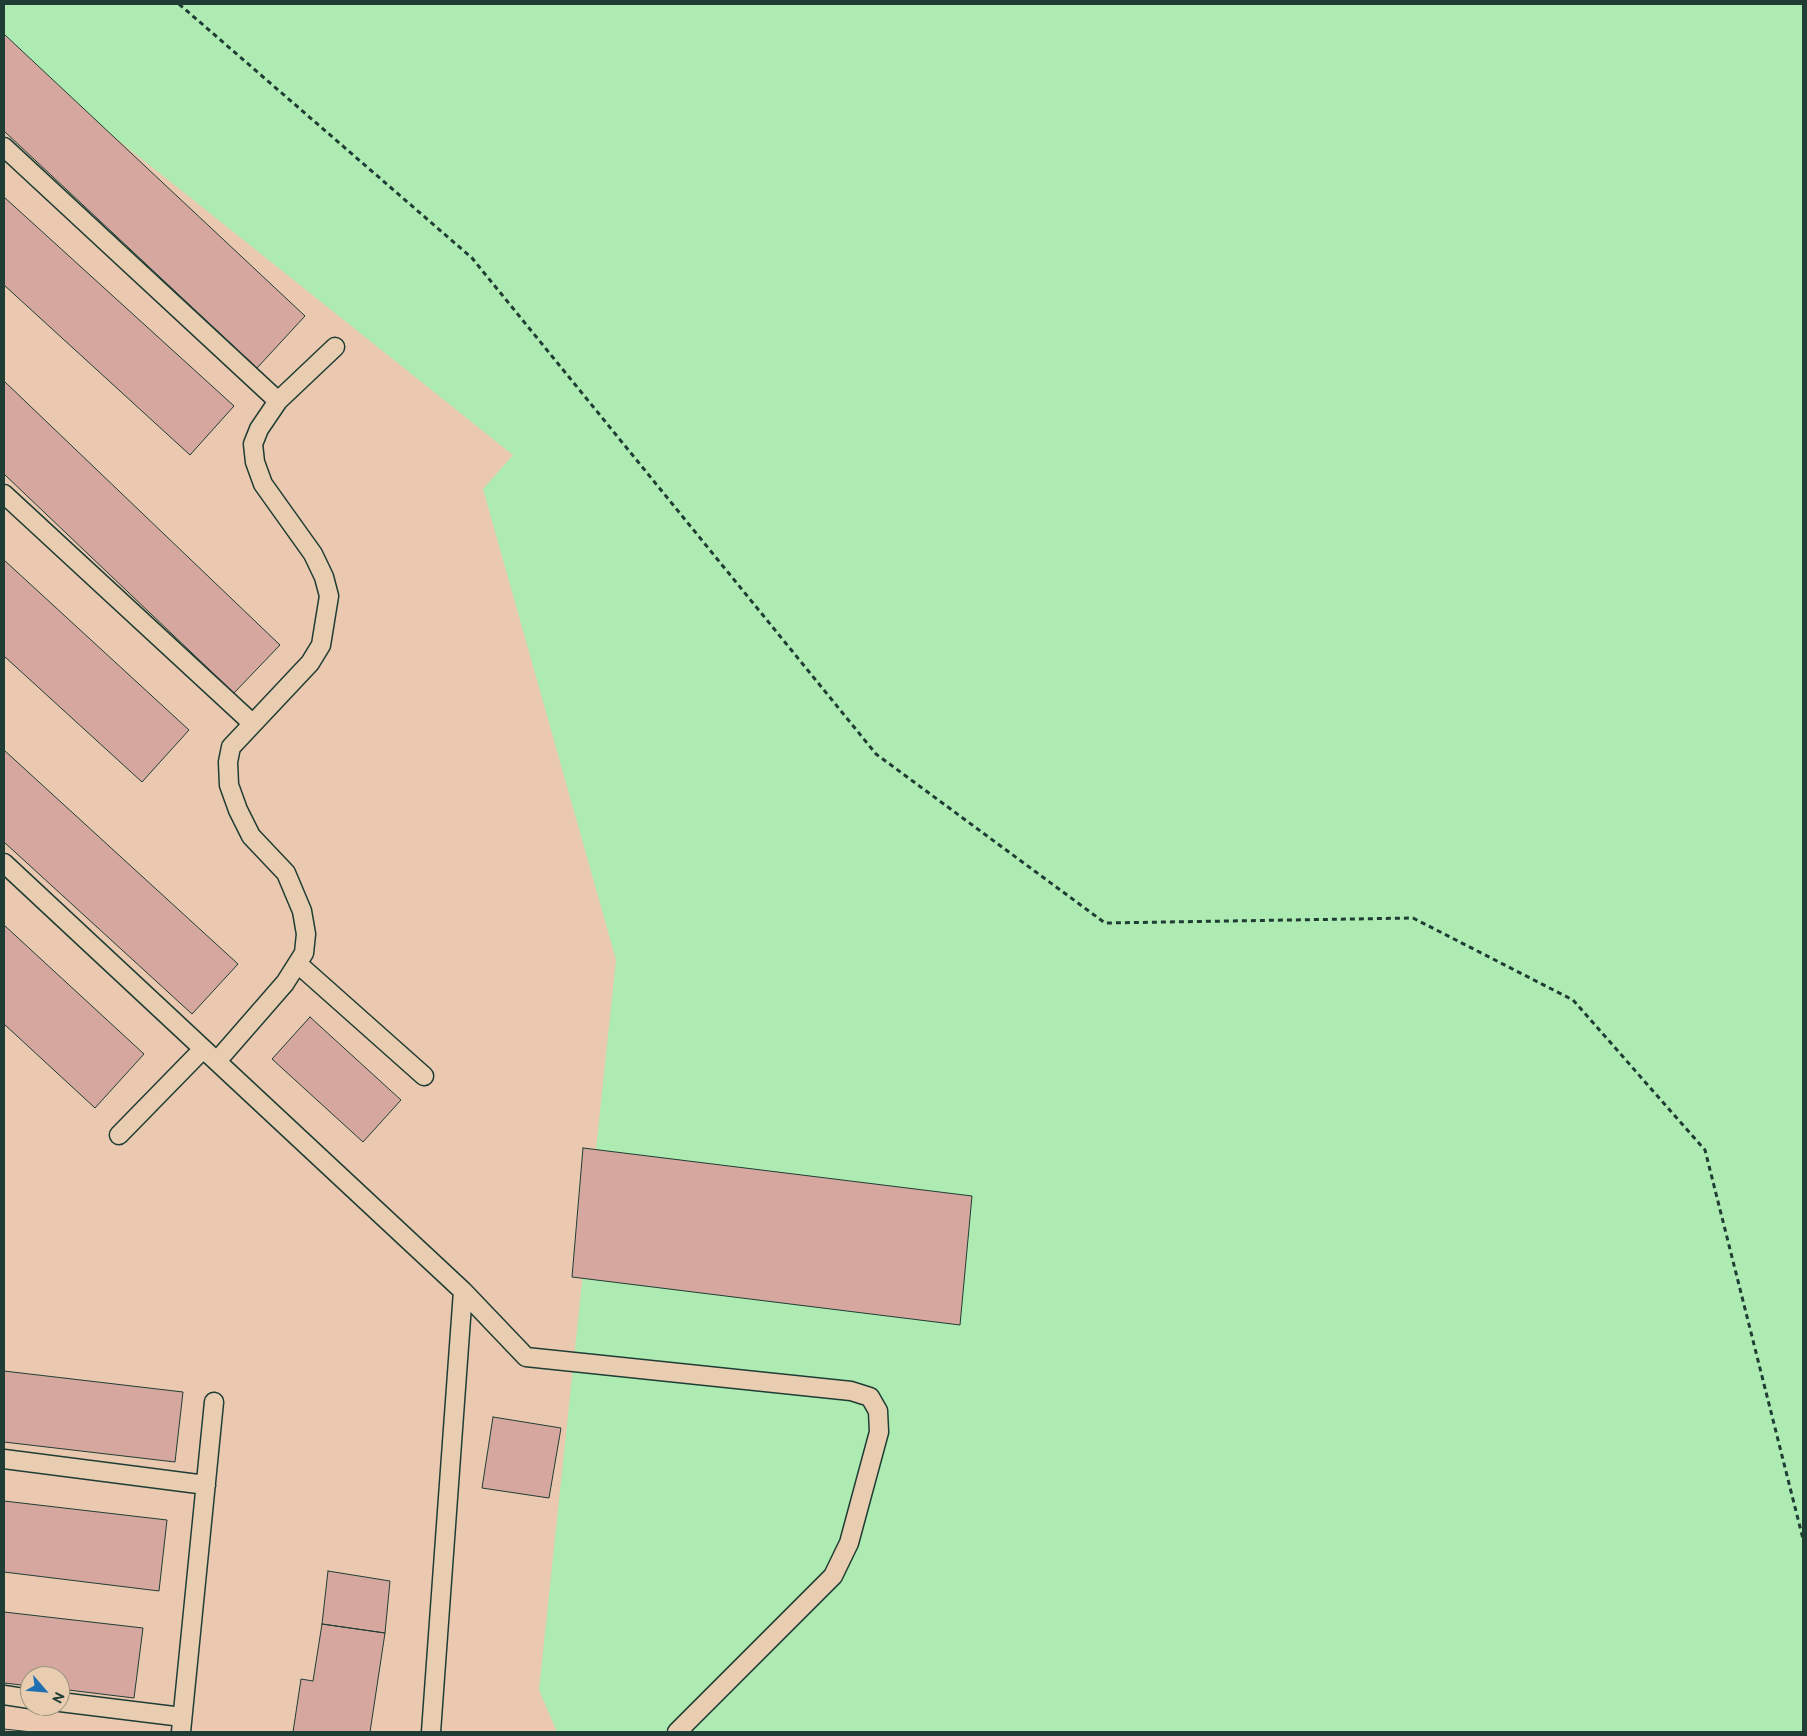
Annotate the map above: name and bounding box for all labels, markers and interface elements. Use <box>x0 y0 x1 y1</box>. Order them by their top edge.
north arrow <box>20 1666 70 1716</box>
text: N <box>48 1689 68 1706</box>

